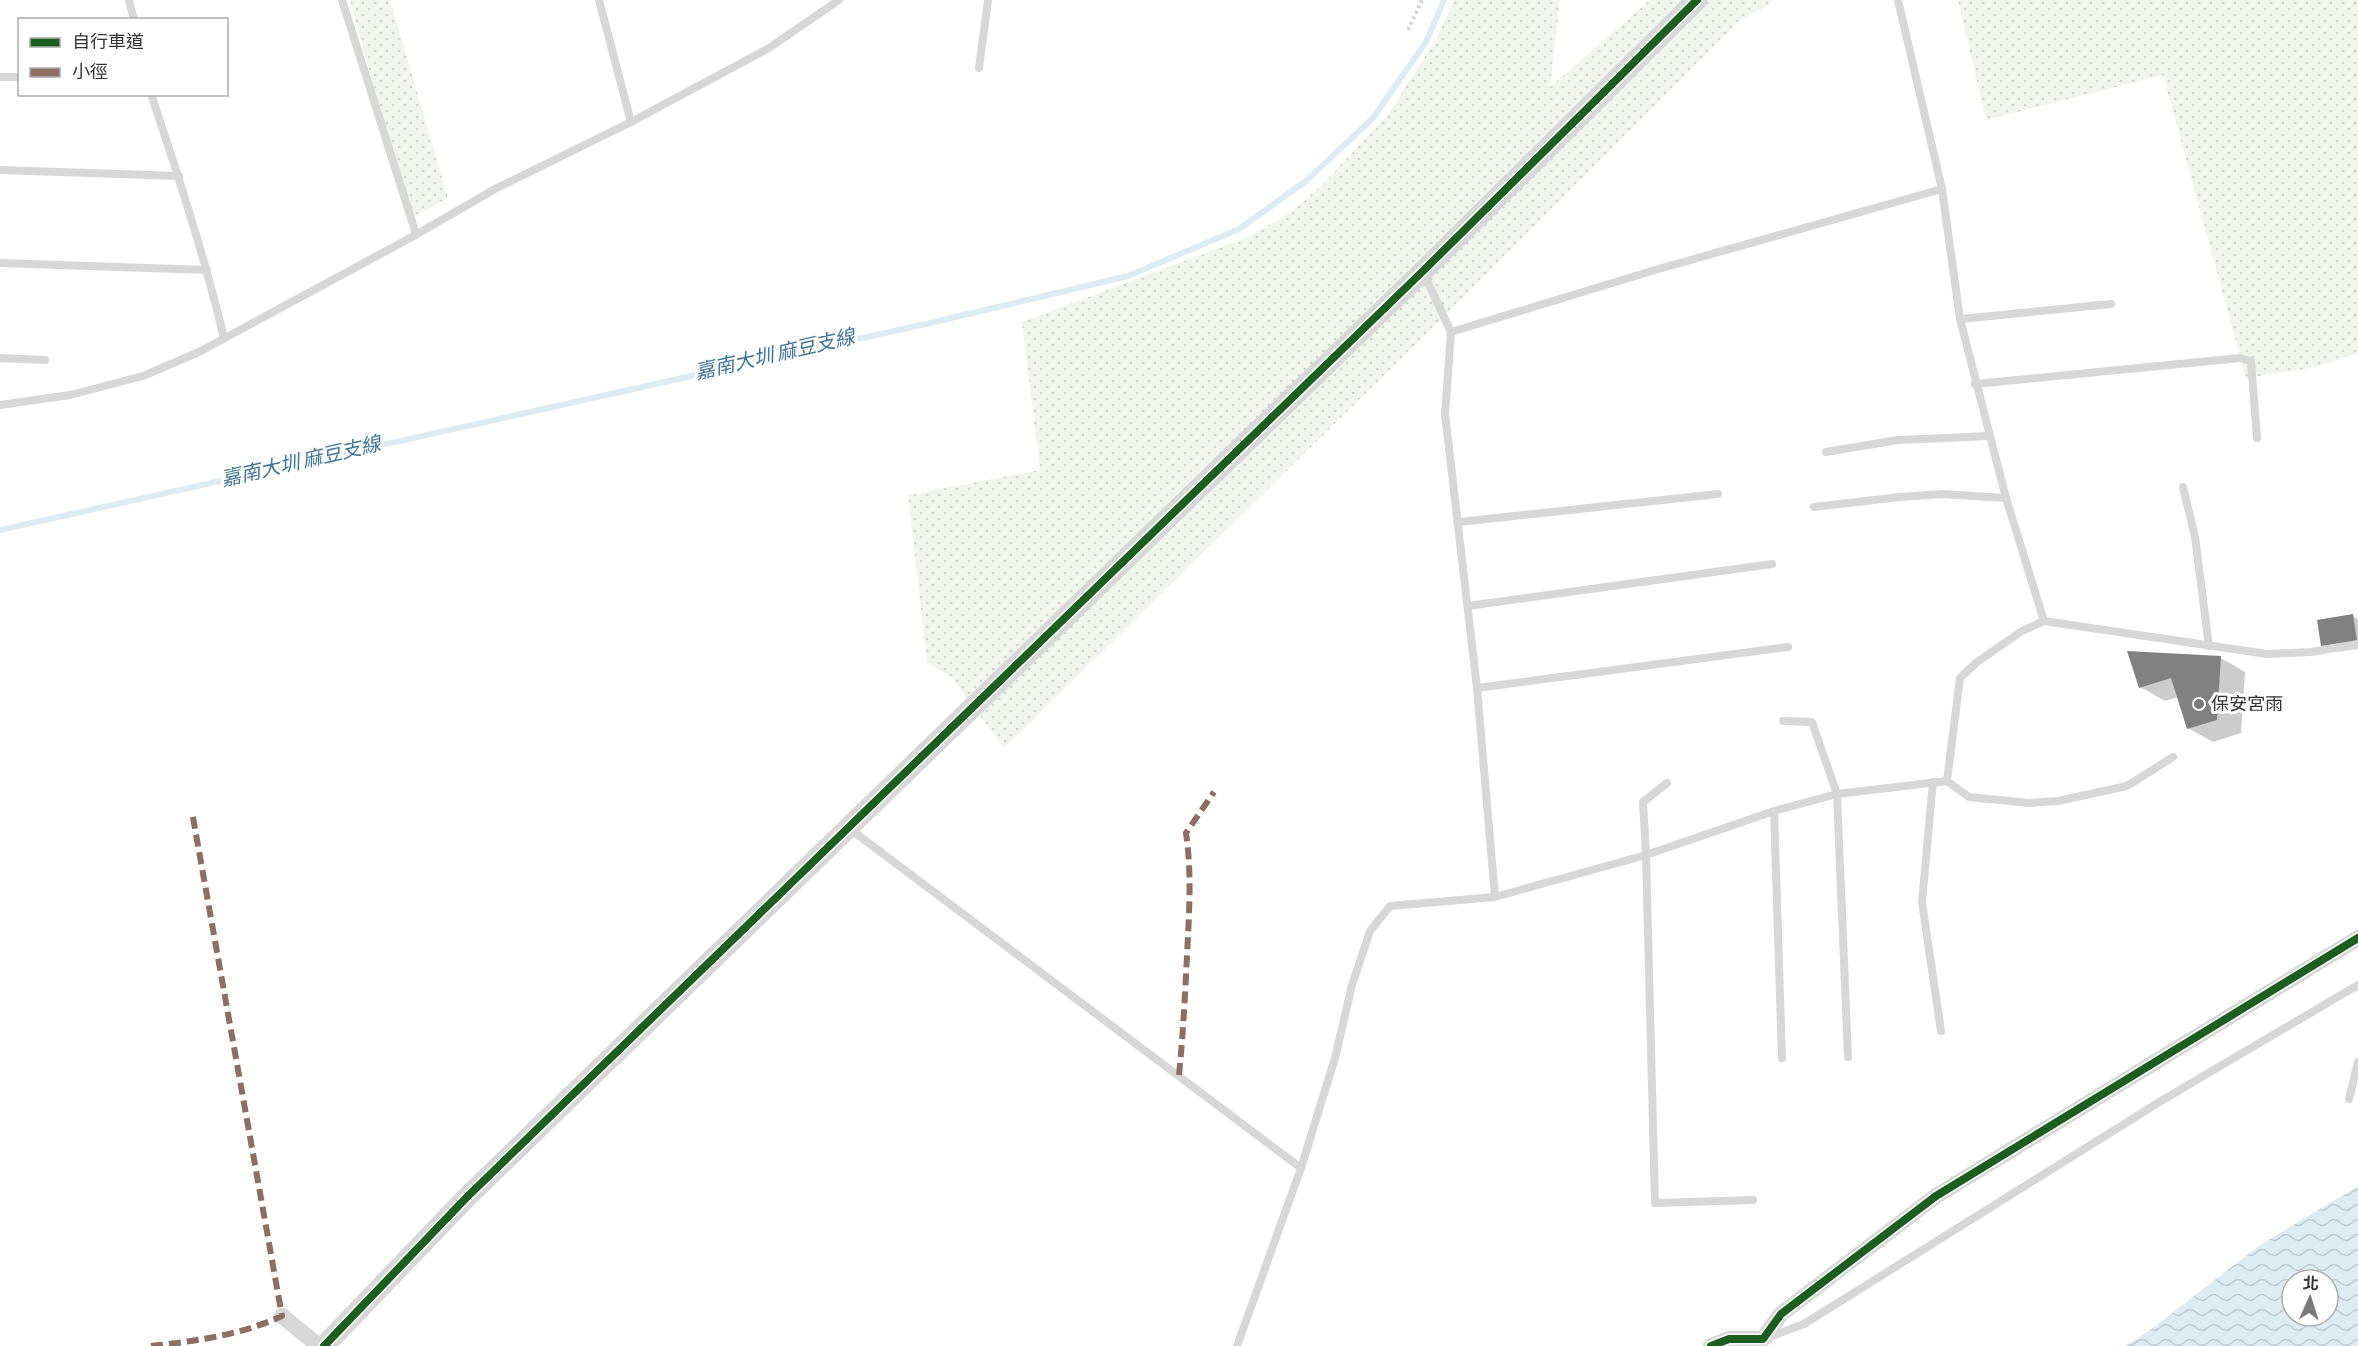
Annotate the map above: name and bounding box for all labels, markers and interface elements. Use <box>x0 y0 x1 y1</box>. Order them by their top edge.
legend <box>18 18 228 96</box>
text: 自行車道 <box>72 32 144 53</box>
text: 小徑 <box>72 62 108 83</box>
water label: 嘉南大圳 麻豆支線 <box>693 325 859 385</box>
water label: 嘉南大圳 麻豆支線 <box>219 432 385 492</box>
place label: 保安宮雨 <box>2211 694 2283 715</box>
marker: 保安宮雨 <box>2192 697 2206 711</box>
north arrow <box>2280 1268 2340 1328</box>
text: 北 <box>2302 1275 2319 1294</box>

